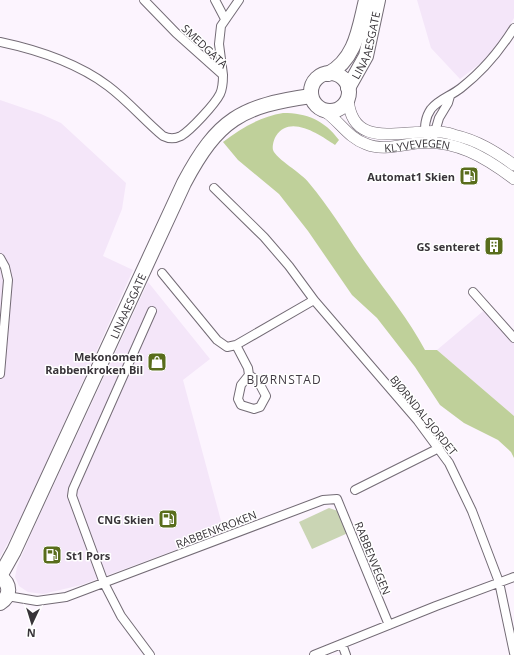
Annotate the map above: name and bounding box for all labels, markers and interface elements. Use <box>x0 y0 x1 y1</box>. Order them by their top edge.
street label: LINAAESGATE <box>347 10 383 81</box>
street label: SMEDGATA <box>179 21 231 71</box>
street label: KLYVEVEGEN <box>384 135 452 155</box>
fuel station icon: Automat1 Skien <box>458 165 480 187</box>
place label: Automat1 Skien <box>367 169 455 184</box>
building icon: GS senteret <box>483 235 505 257</box>
place label: GS senteret <box>416 239 480 254</box>
street label: LINAAESGATE <box>106 270 149 341</box>
place label: Mekonomen Rabbenkroken Bil <box>45 349 143 377</box>
shop icon: Mekonomen Rabbenkroken Bil <box>146 351 168 373</box>
district label: BJØRNSTAD <box>246 371 322 388</box>
street label: BJØRNDALSJORDET <box>387 372 461 458</box>
street label: RABBENKROKEN <box>173 507 259 551</box>
fuel station icon: CNG Skien <box>157 508 179 530</box>
place label: CNG Skien <box>97 512 154 527</box>
street label: RABBENVEGEN <box>352 519 394 597</box>
fuel station icon: St1 Pors <box>41 544 63 566</box>
place label: St1 Pors <box>66 548 111 563</box>
north arrow <box>12 603 52 643</box>
text: N <box>26 626 36 641</box>

